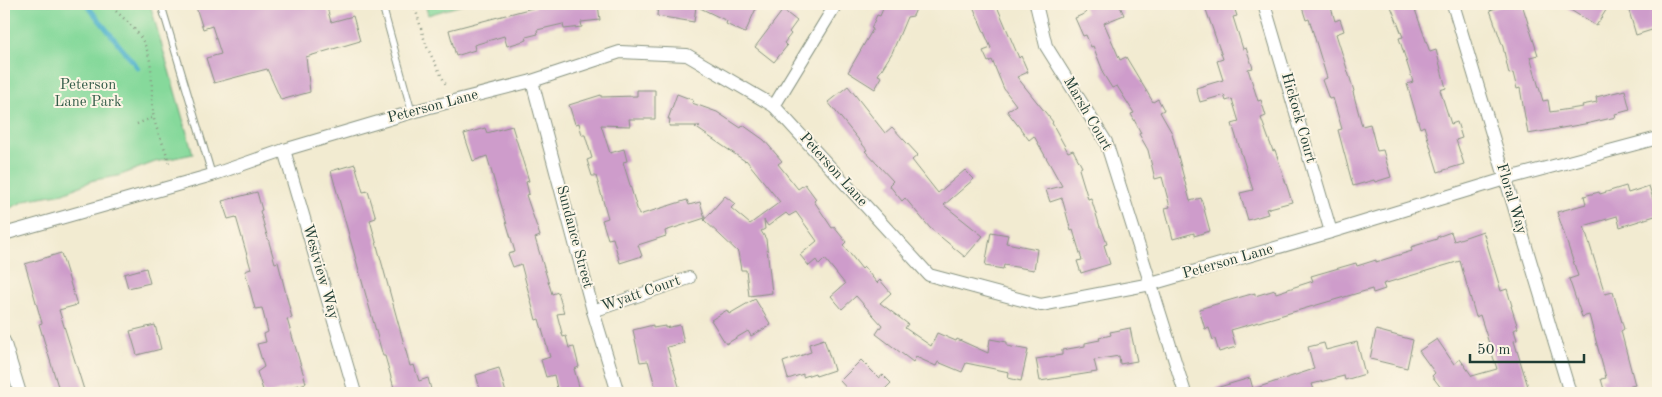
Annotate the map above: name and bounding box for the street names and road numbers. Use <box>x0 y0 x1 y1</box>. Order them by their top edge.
street label: Hickock Court <box>1278 71 1318 165</box>
street label: Marsh Court <box>1060 75 1114 153</box>
street label: Peterson Lane <box>386 88 480 126</box>
street label: Peterson Lane <box>796 130 870 210</box>
street label: Floral Way <box>1493 162 1529 236</box>
street label: Sundance Street <box>553 184 595 290</box>
street label: Westview Way <box>299 223 341 321</box>
street label: Peterson Lane <box>1181 242 1275 282</box>
street label: Wyatt Court <box>600 273 682 315</box>

